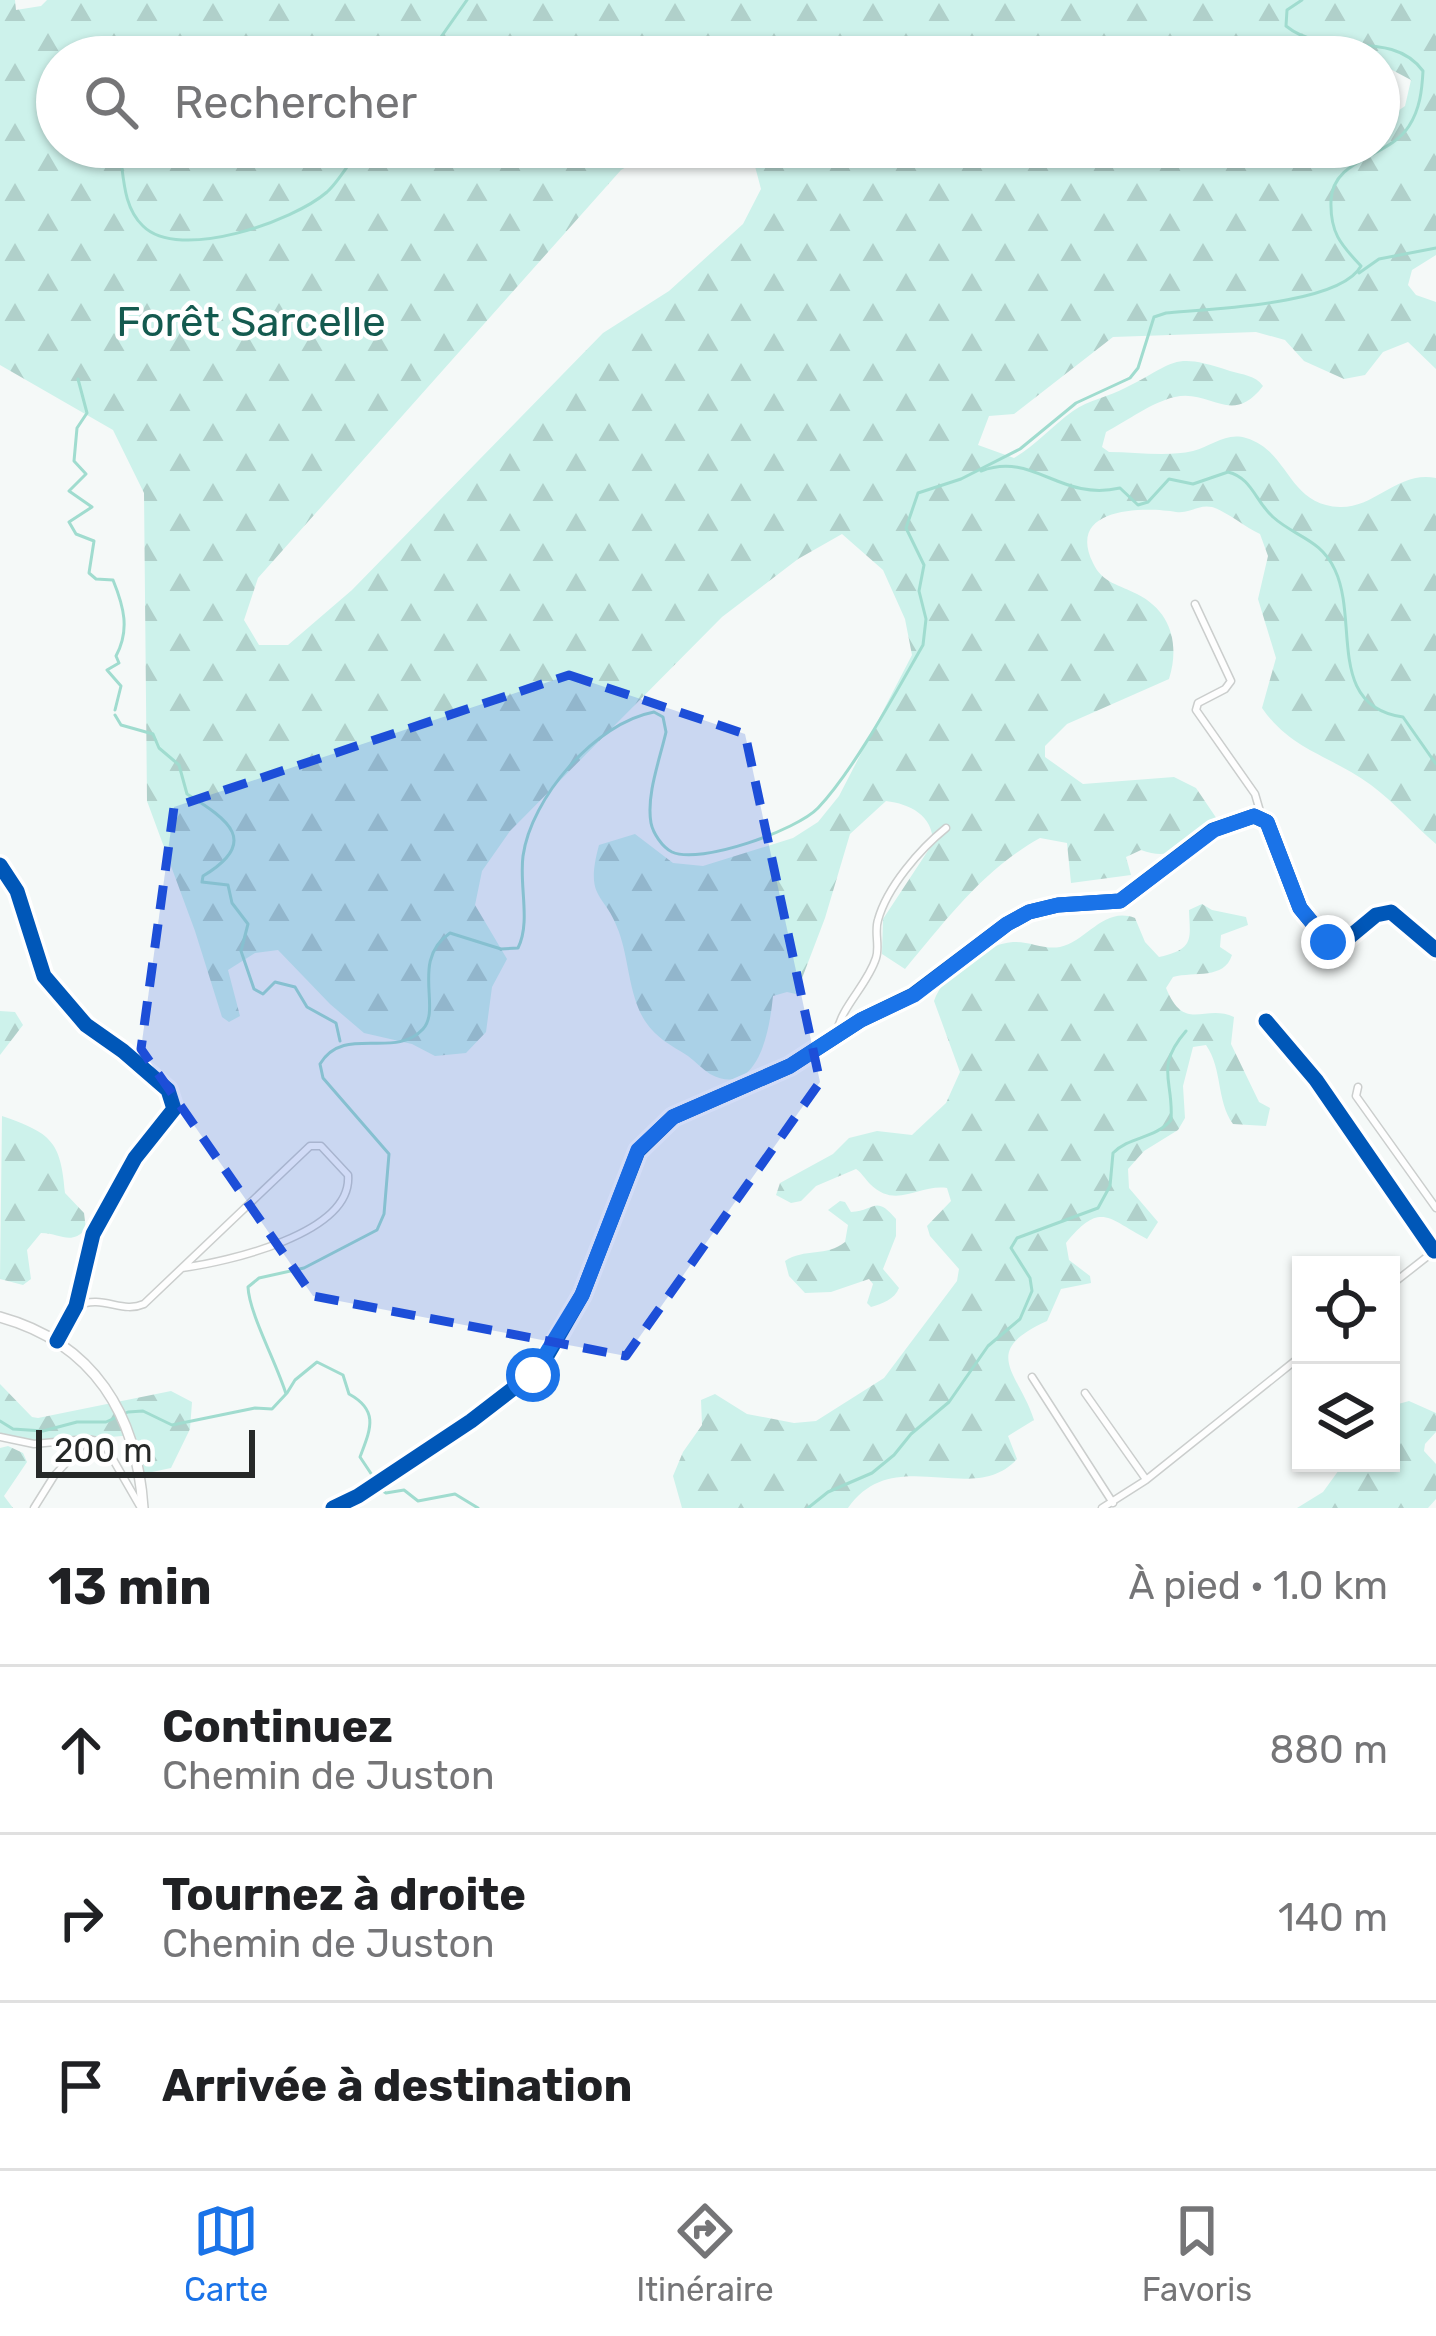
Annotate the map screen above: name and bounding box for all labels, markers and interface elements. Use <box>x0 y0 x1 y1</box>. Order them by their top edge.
search box <box>36 36 1400 168</box>
icon: search <box>78 69 144 135</box>
text: Rechercher <box>174 76 417 129</box>
park label: Forêt Sarcelle <box>116 297 386 347</box>
route end <box>1301 915 1355 969</box>
map controls <box>1292 1256 1400 1472</box>
button: locate <box>1292 1256 1400 1364</box>
route start <box>506 1348 560 1402</box>
button: layers <box>1292 1364 1400 1472</box>
scale bar <box>36 1424 255 1477</box>
text: 200 m <box>54 1431 153 1470</box>
text: 13 min <box>48 1556 212 1617</box>
text: À pied · 1.0 km <box>1129 1563 1388 1609</box>
text: Continuez <box>162 1700 393 1753</box>
icon: ahead <box>48 1717 114 1783</box>
text: 880 m <box>1269 1727 1388 1773</box>
text: Chemin de Juston <box>162 1753 495 1799</box>
text: Tournez à droite <box>162 1868 526 1921</box>
icon: right <box>48 1885 114 1951</box>
text: 140 m <box>1278 1895 1388 1941</box>
text: Chemin de Juston <box>162 1921 495 1967</box>
icon: arrive <box>48 2053 114 2119</box>
text: Arrivée à destination <box>162 2059 632 2112</box>
tab: Carte <box>184 2198 268 2309</box>
tab: Itinéraire <box>636 2198 774 2309</box>
tab: Favoris <box>1142 2198 1252 2309</box>

